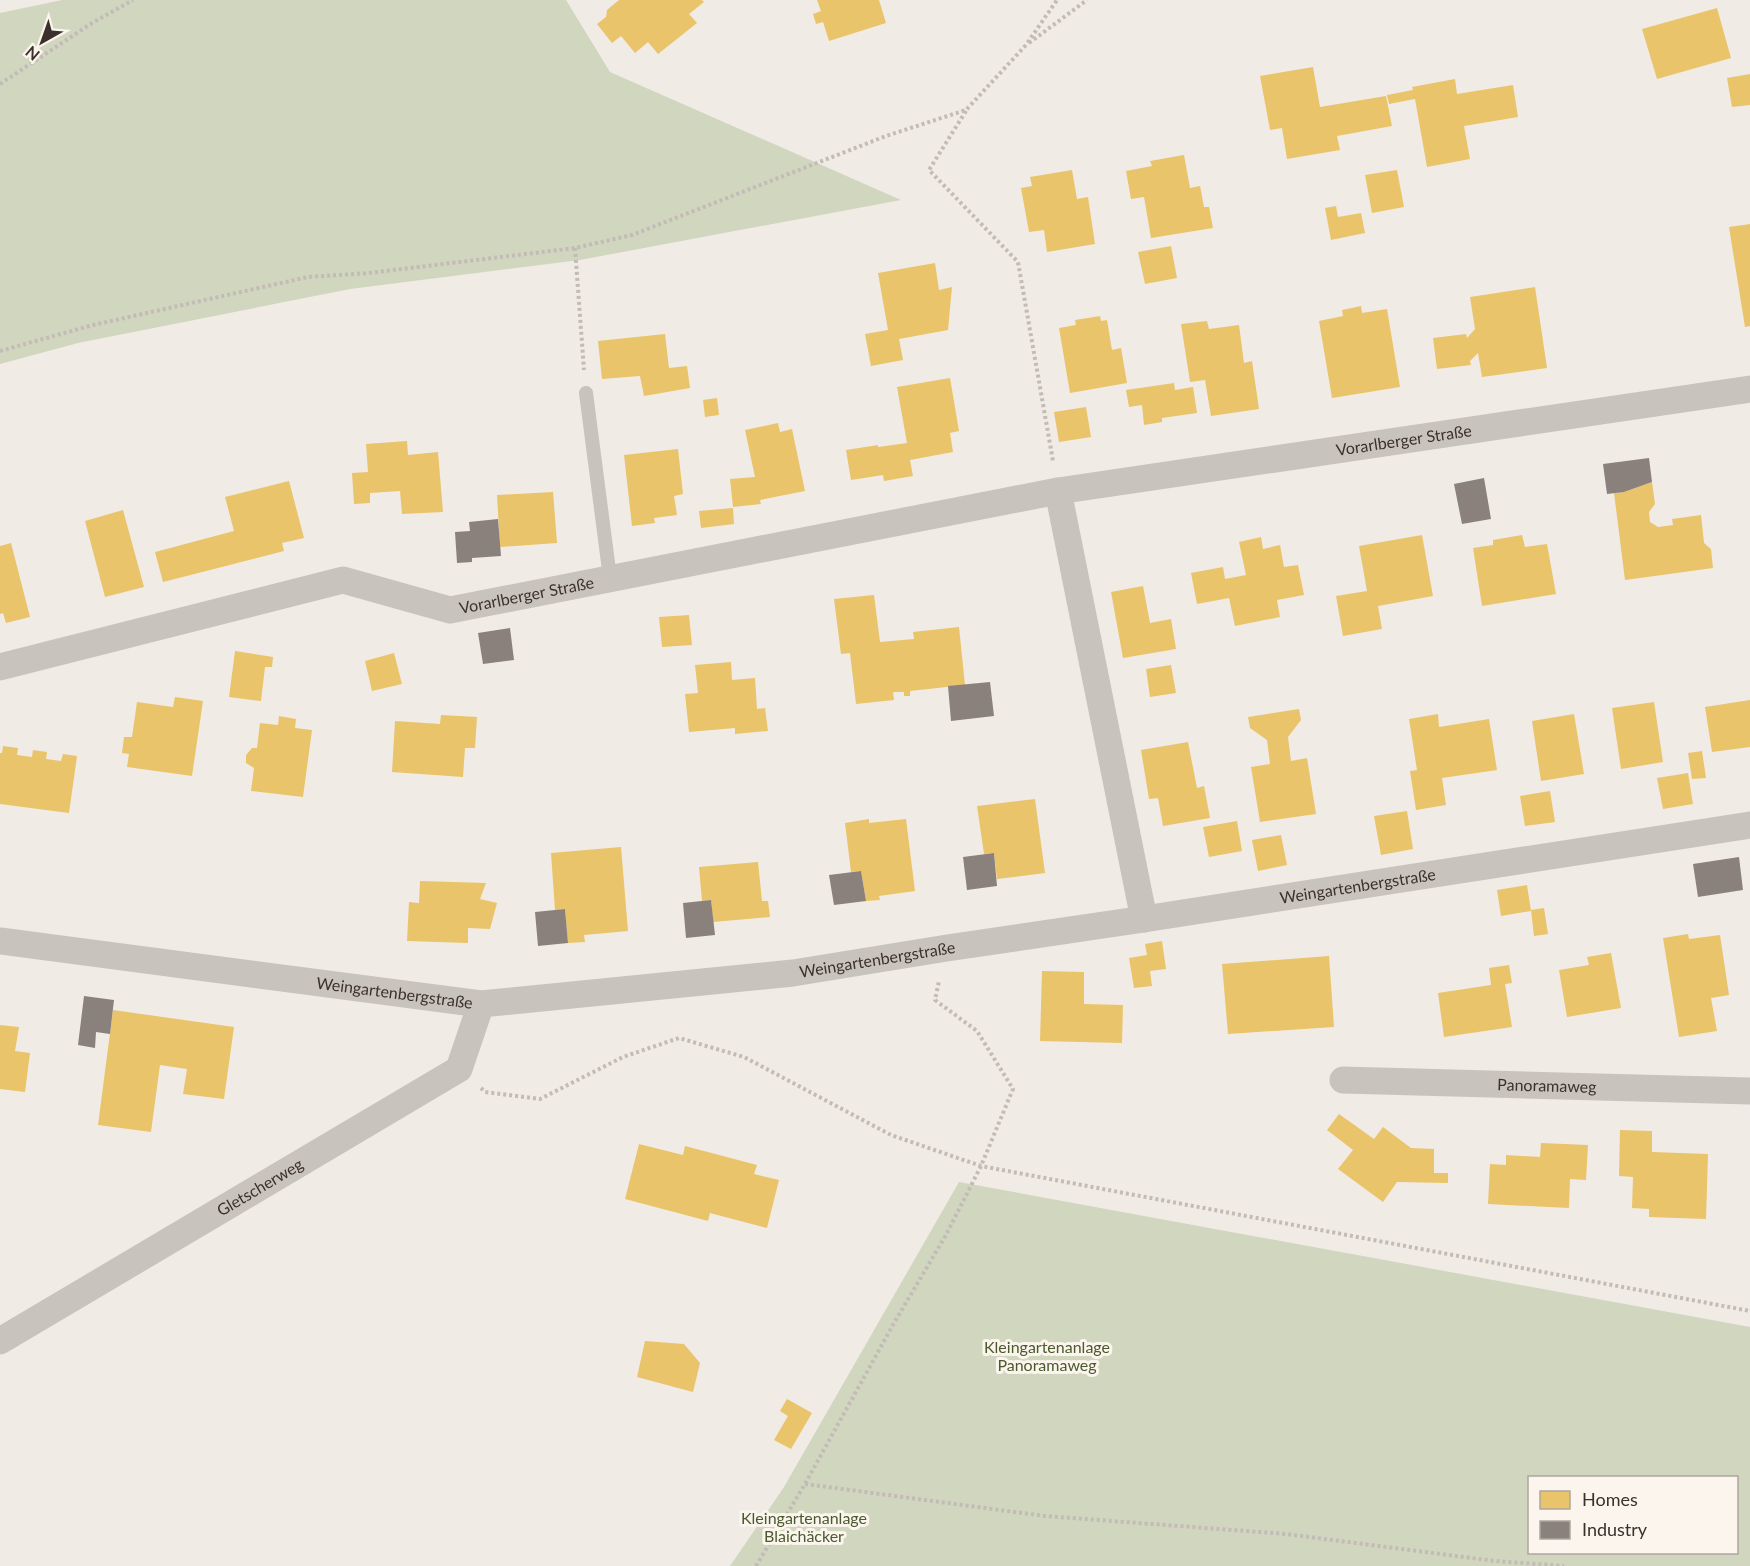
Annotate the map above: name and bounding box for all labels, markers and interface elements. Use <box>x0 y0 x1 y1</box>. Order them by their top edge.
north arrow <box>12 12 72 72</box>
text: N <box>21 43 43 65</box>
street label: Vorarlberger Straße <box>1335 420 1473 459</box>
street label: Vorarlberger Straße <box>458 572 595 617</box>
street label: Weingartenbergstraße <box>1278 864 1437 907</box>
street label: Weingartenbergstraße <box>798 937 956 981</box>
street label: Weingartenbergstraße <box>315 973 474 1012</box>
street label: Panoramaweg <box>1497 1074 1597 1096</box>
street label: Gletscherweg <box>213 1154 306 1219</box>
park label: Kleingartenanlage Panoramaweg <box>984 1337 1110 1374</box>
legend <box>1528 1476 1738 1554</box>
text: Homes <box>1582 1488 1638 1510</box>
park label: Kleingartenanlage Blaichäcker <box>741 1508 867 1545</box>
text: Industry <box>1582 1518 1648 1540</box>

